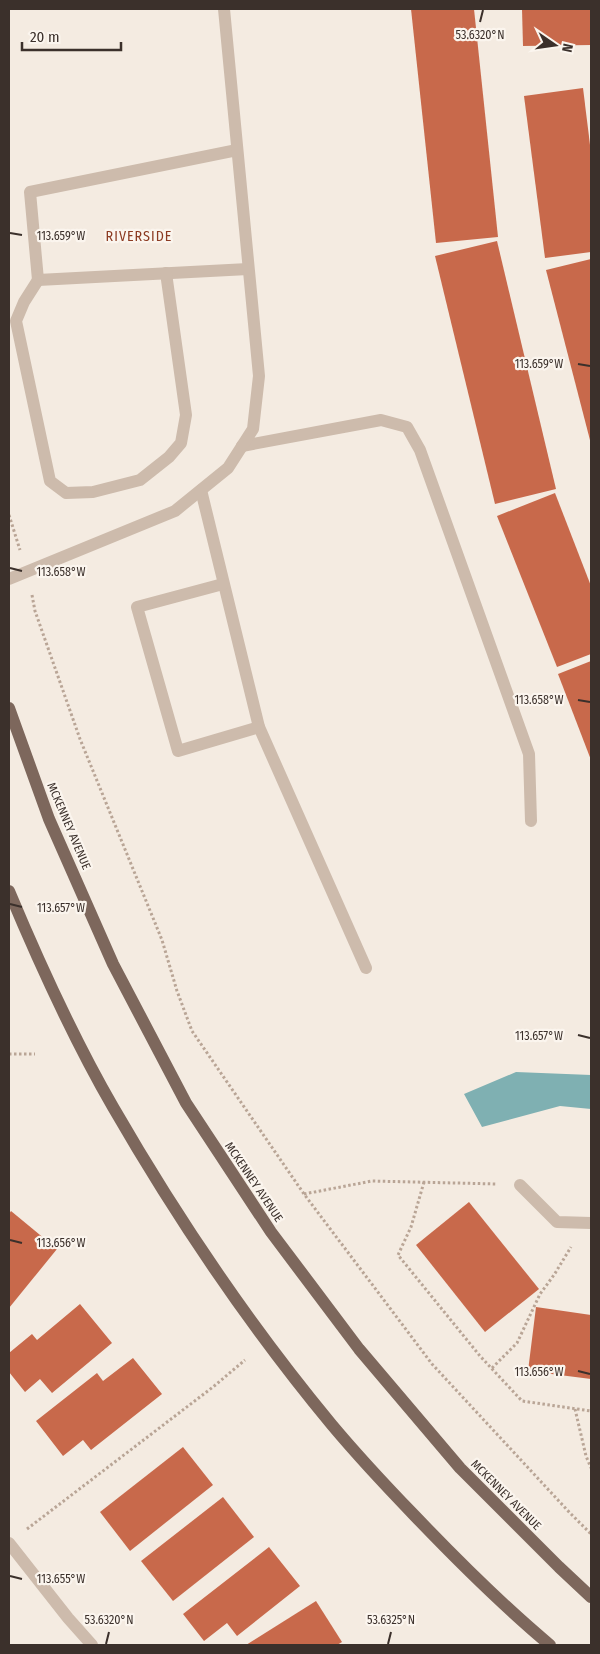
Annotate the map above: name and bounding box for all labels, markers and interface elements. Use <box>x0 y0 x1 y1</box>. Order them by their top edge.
scale bar <box>22 20 121 52</box>
north arrow <box>530 20 580 70</box>
text: 20 m <box>30 28 60 46</box>
text: 53.6320°N <box>456 28 504 42</box>
text: N <box>558 42 576 54</box>
district label: RIVERSIDE <box>106 228 172 245</box>
text: 113.659°W <box>37 229 85 243</box>
text: 113.659°W <box>515 357 563 371</box>
text: 113.658°W <box>36 565 86 579</box>
text: 113.658°W <box>514 693 564 707</box>
street label: MCKENNEY AVENUE <box>44 780 94 872</box>
text: 113.657°W <box>37 901 85 915</box>
text: 113.657°W <box>515 1029 563 1043</box>
street label: MCKENNEY AVENUE <box>222 1139 286 1225</box>
text: 113.656°W <box>37 1236 85 1250</box>
text: 113.656°W <box>515 1365 563 1379</box>
street label: MCKENNEY AVENUE <box>468 1457 544 1533</box>
text: 113.655°W <box>37 1572 85 1586</box>
text: 53.6320°N <box>85 1613 133 1627</box>
text: 53.6325°N <box>367 1613 415 1627</box>

